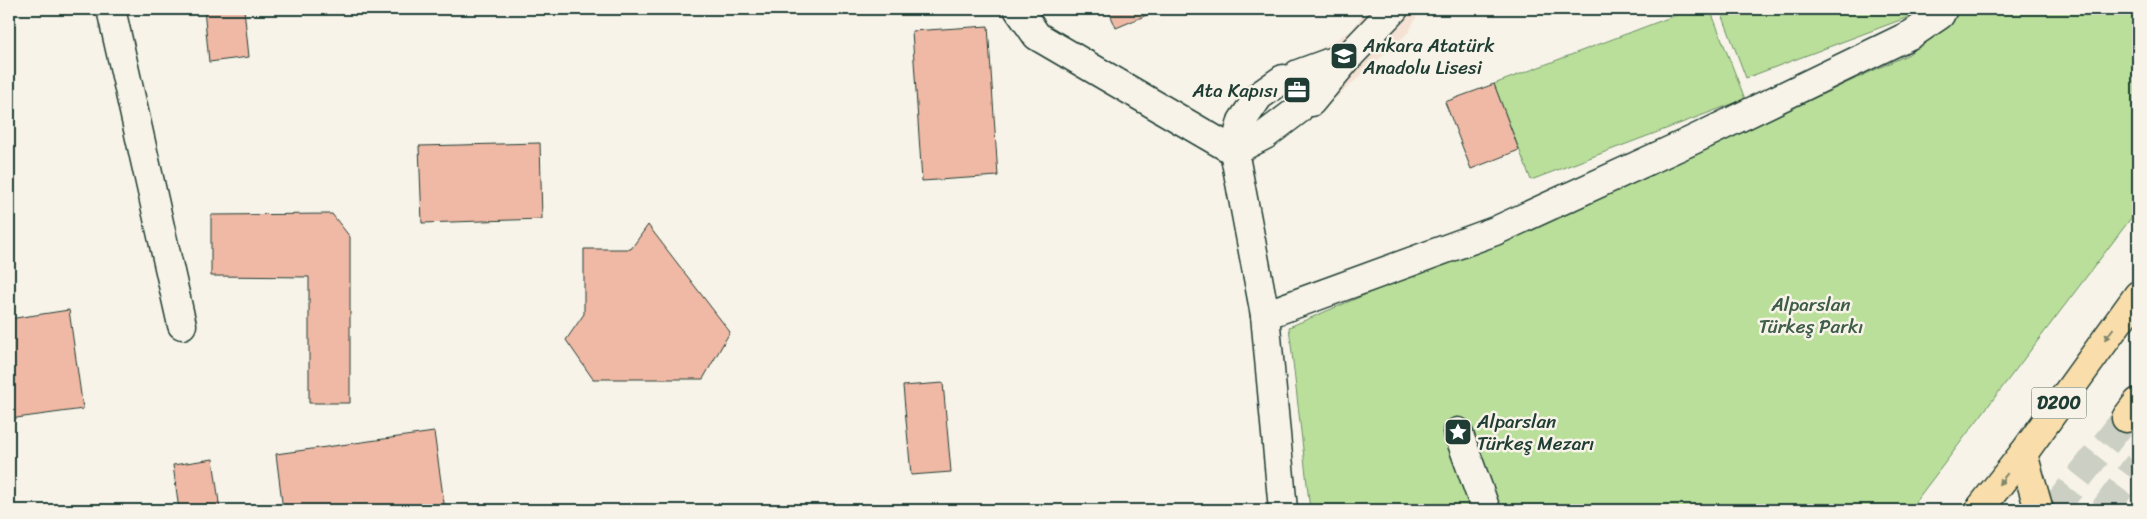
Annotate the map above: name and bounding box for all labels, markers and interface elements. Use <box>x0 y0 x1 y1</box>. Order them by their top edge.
place label: Ankara Atatürk Anadolu Lisesi <box>1362 29 1495 84</box>
school or university icon: Ankara Atatürk Anadolu Lisesi <box>1329 41 1359 71</box>
place label: Ata Kapısı <box>1191 74 1278 107</box>
office icon: Ata Kapısı <box>1282 75 1312 105</box>
park label: Alparslan Türkeş Parkı <box>1759 288 1863 343</box>
one-way arrow <box>2104 327 2114 341</box>
road number: D200 <box>2032 388 2086 418</box>
place label: Alparslan Türkeş Mezarı <box>1476 405 1594 460</box>
place icon: Alparslan Türkeş Mezarı <box>1443 417 1473 447</box>
one-way arrow <box>1998 472 2009 485</box>

